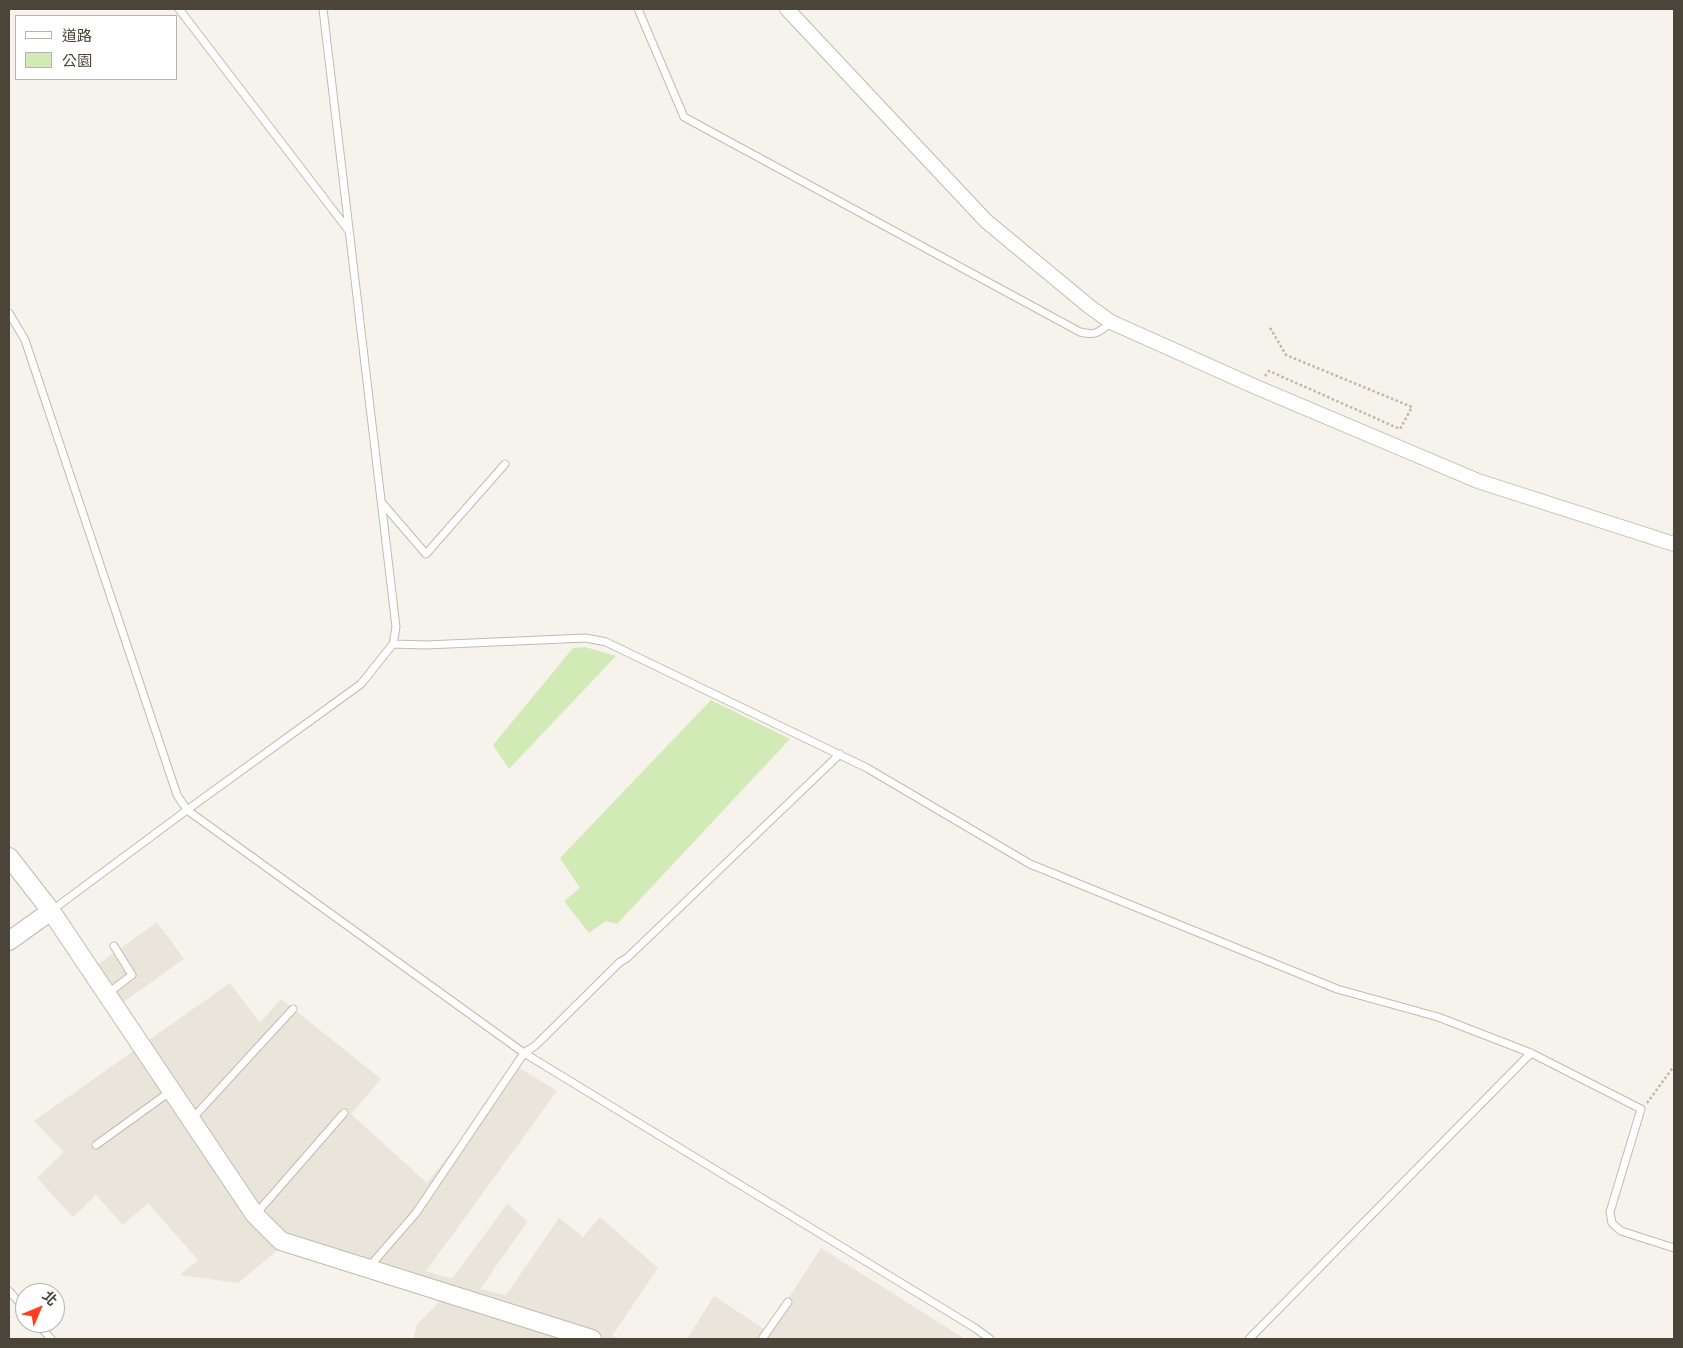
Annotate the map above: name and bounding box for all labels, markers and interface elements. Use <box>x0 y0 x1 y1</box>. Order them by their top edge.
legend <box>15 15 178 80</box>
text: 道路 <box>62 27 92 44</box>
text: 公園 <box>62 52 92 69</box>
north arrow <box>15 1283 65 1333</box>
text: 北 <box>39 1287 61 1309</box>

